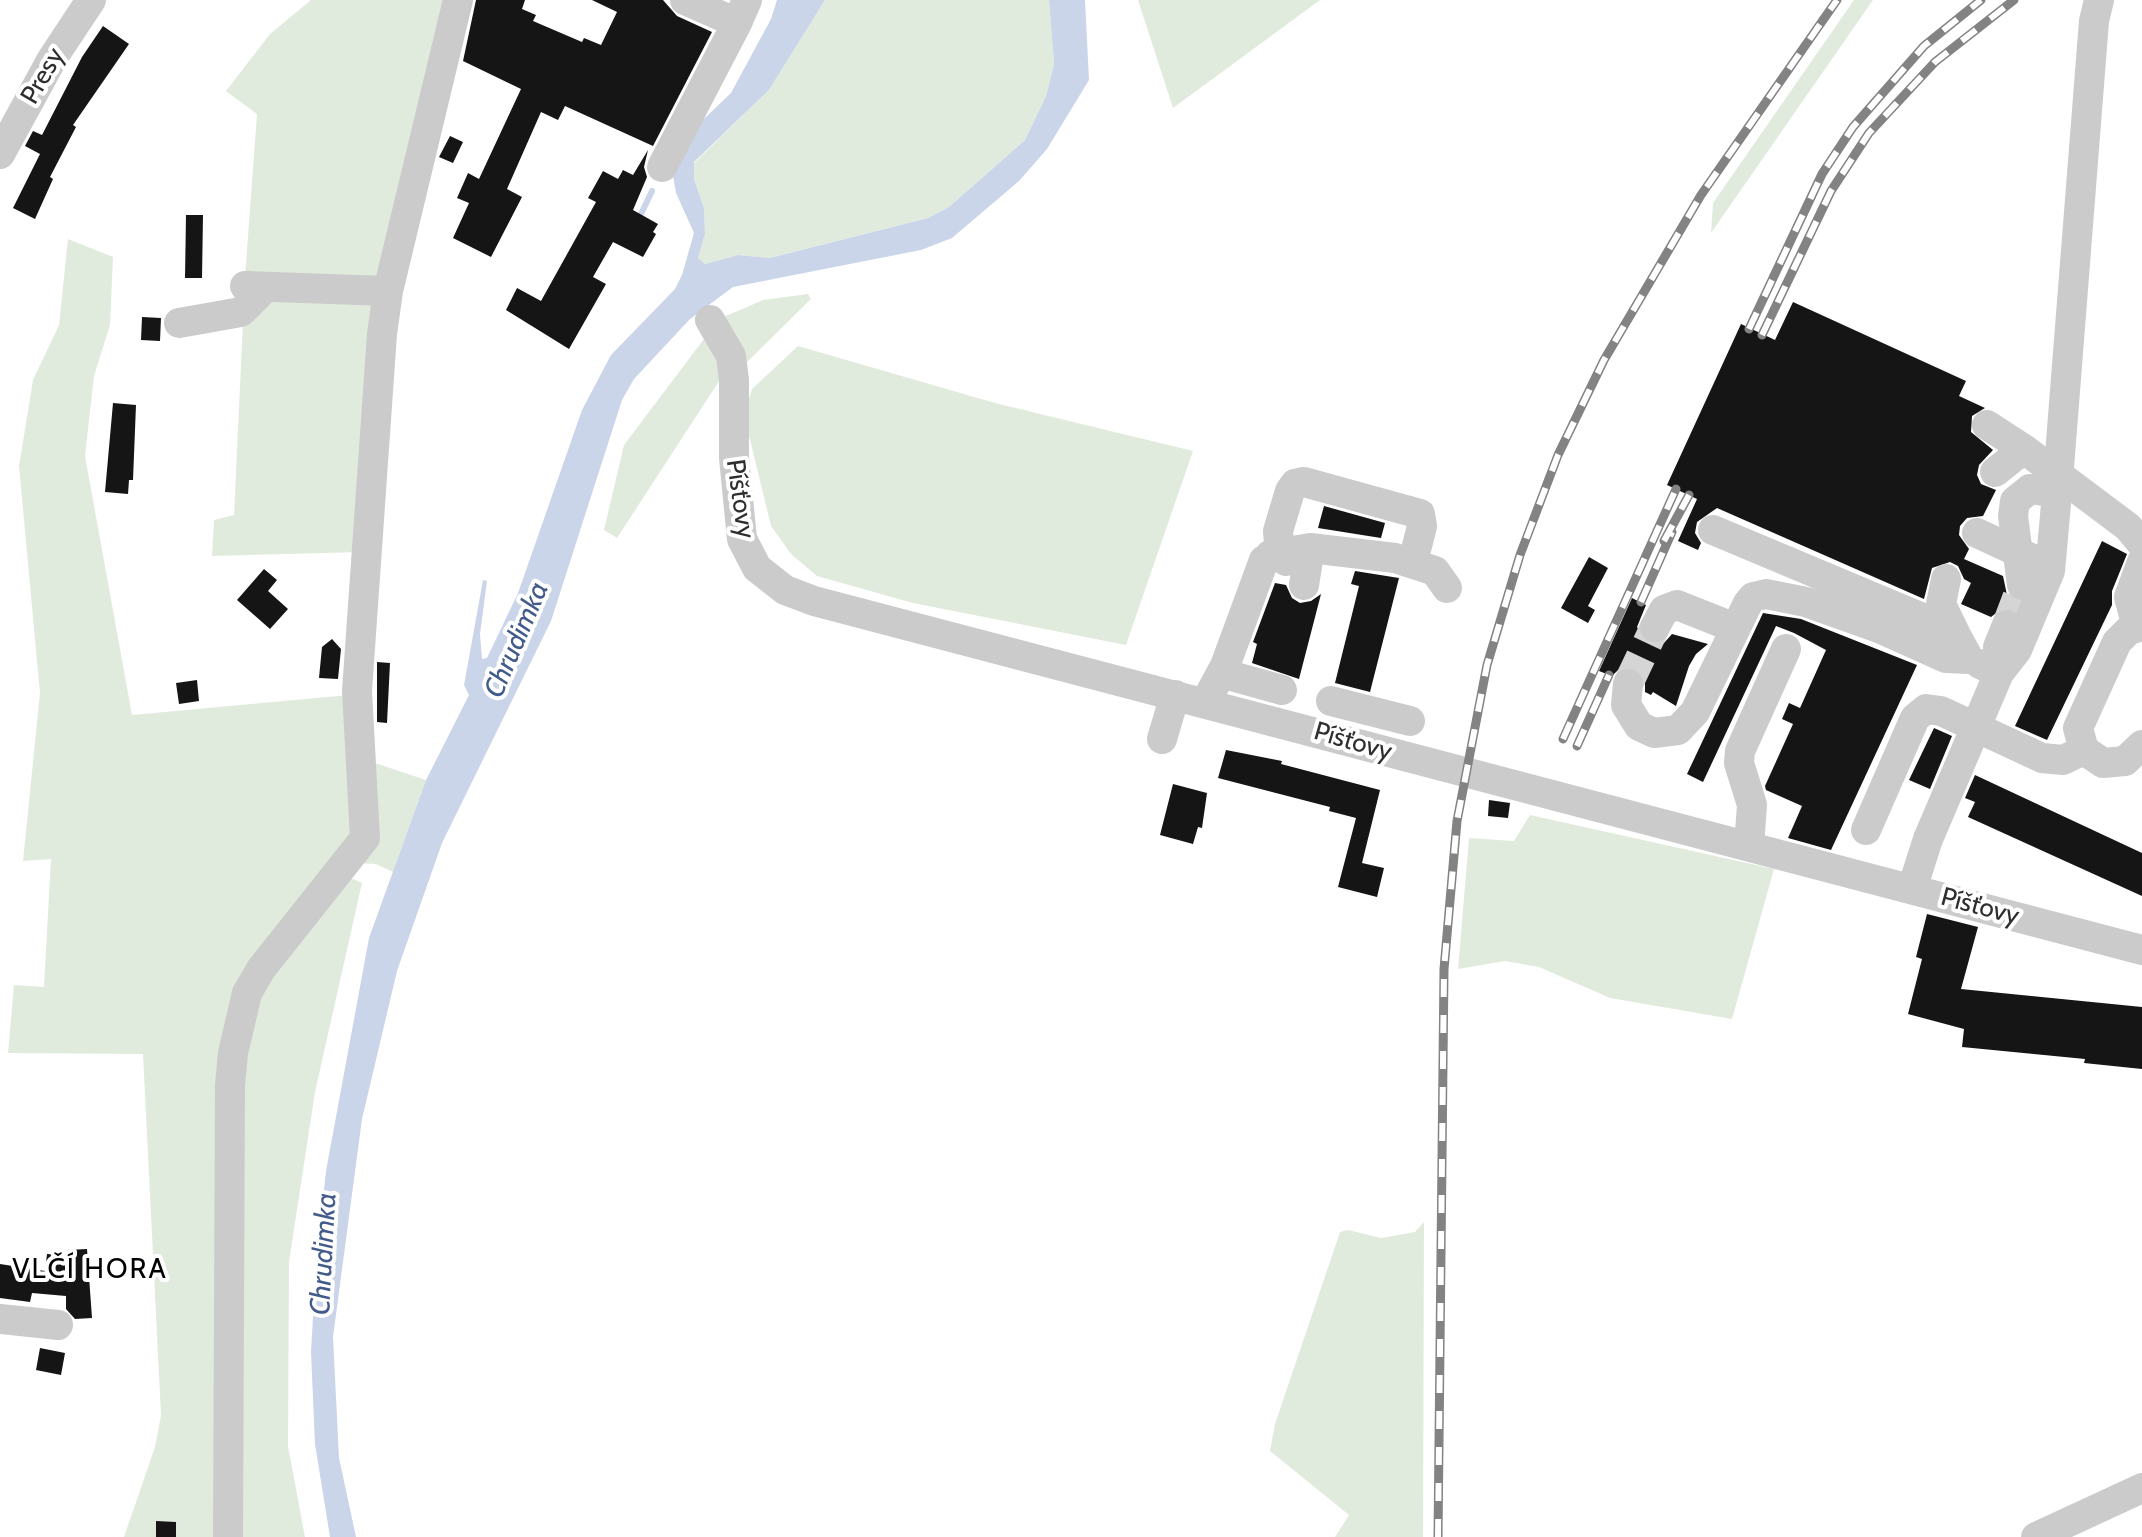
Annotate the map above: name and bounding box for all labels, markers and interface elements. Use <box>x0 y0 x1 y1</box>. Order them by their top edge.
street label: Presy <box>15 42 71 110</box>
street label: Píšťovy <box>719 457 761 541</box>
water label: Chrudimka <box>478 577 556 703</box>
street label: Píšťovy <box>1310 716 1396 768</box>
street label: Píšťovy <box>1937 882 2023 932</box>
water label: Chrudimka <box>304 1192 344 1316</box>
district label: VLČÍ HORA <box>12 1253 168 1287</box>

